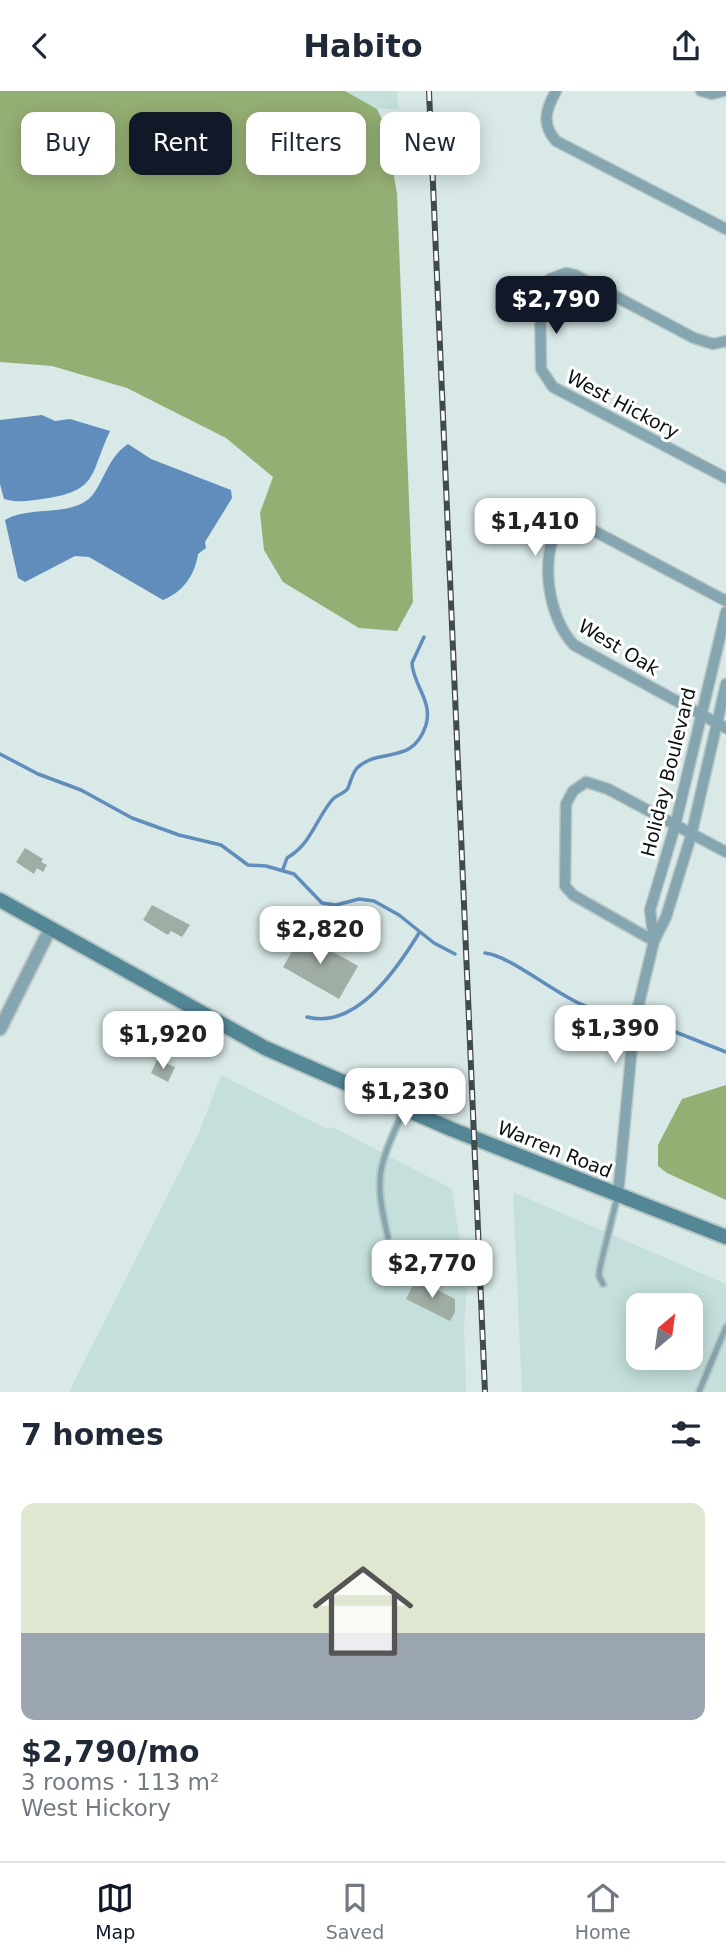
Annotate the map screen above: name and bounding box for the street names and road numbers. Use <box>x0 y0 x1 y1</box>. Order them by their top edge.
street label: West Hickory <box>563 365 683 443</box>
street label: West Oak <box>575 614 663 680</box>
street label: Holiday Boulevard <box>636 685 700 859</box>
street label: Warren Road <box>495 1116 615 1182</box>

